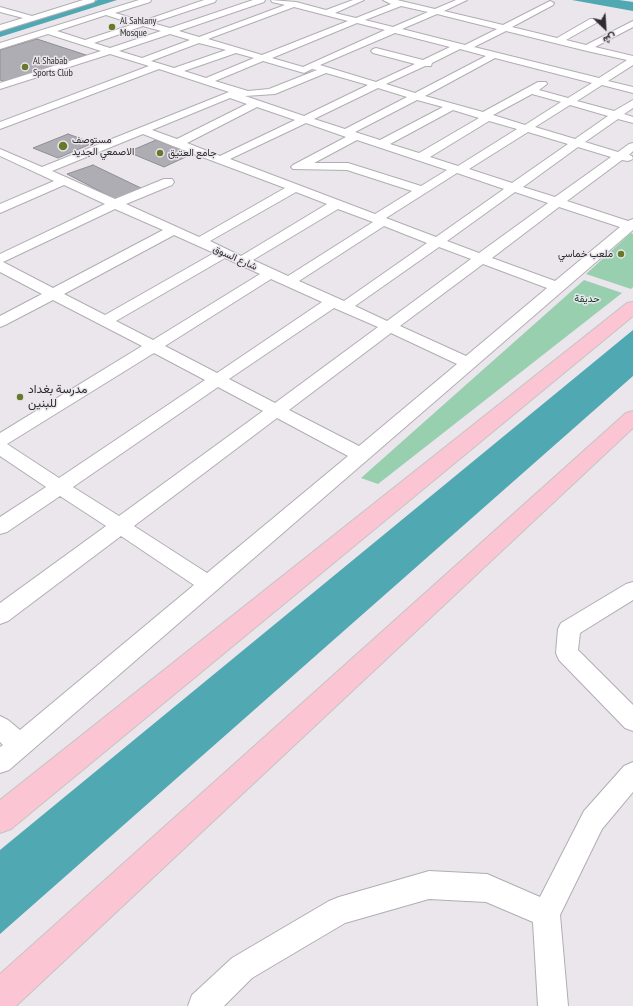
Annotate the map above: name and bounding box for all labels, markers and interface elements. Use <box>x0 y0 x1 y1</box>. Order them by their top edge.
north arrow <box>585 8 625 48</box>
place label: Al Sahlany Mosque <box>120 15 156 38</box>
marker: Al Sahlany Mosque <box>107 22 117 32</box>
text: ش <box>601 30 619 48</box>
place label: Al Shabab Sports Club <box>33 55 73 78</box>
marker: Al Shabab Sports Club <box>20 62 30 72</box>
place label: مستوصف الاصمعي الجديد <box>72 134 134 158</box>
marker: مستوصف الاصمعي الجديد <box>57 140 69 152</box>
place label: جامع العتيق <box>168 147 217 159</box>
marker: جامع العتيق <box>155 148 165 158</box>
street label: شارع السوق <box>211 243 259 273</box>
place label: ملعب خماسي <box>558 248 613 260</box>
marker: ملعب خماسي <box>616 249 626 259</box>
park label: حديقة <box>574 293 600 305</box>
place label: مدرسة بغداد للبنين <box>28 383 87 411</box>
marker: مدرسة بغداد للبنين <box>15 392 25 402</box>

